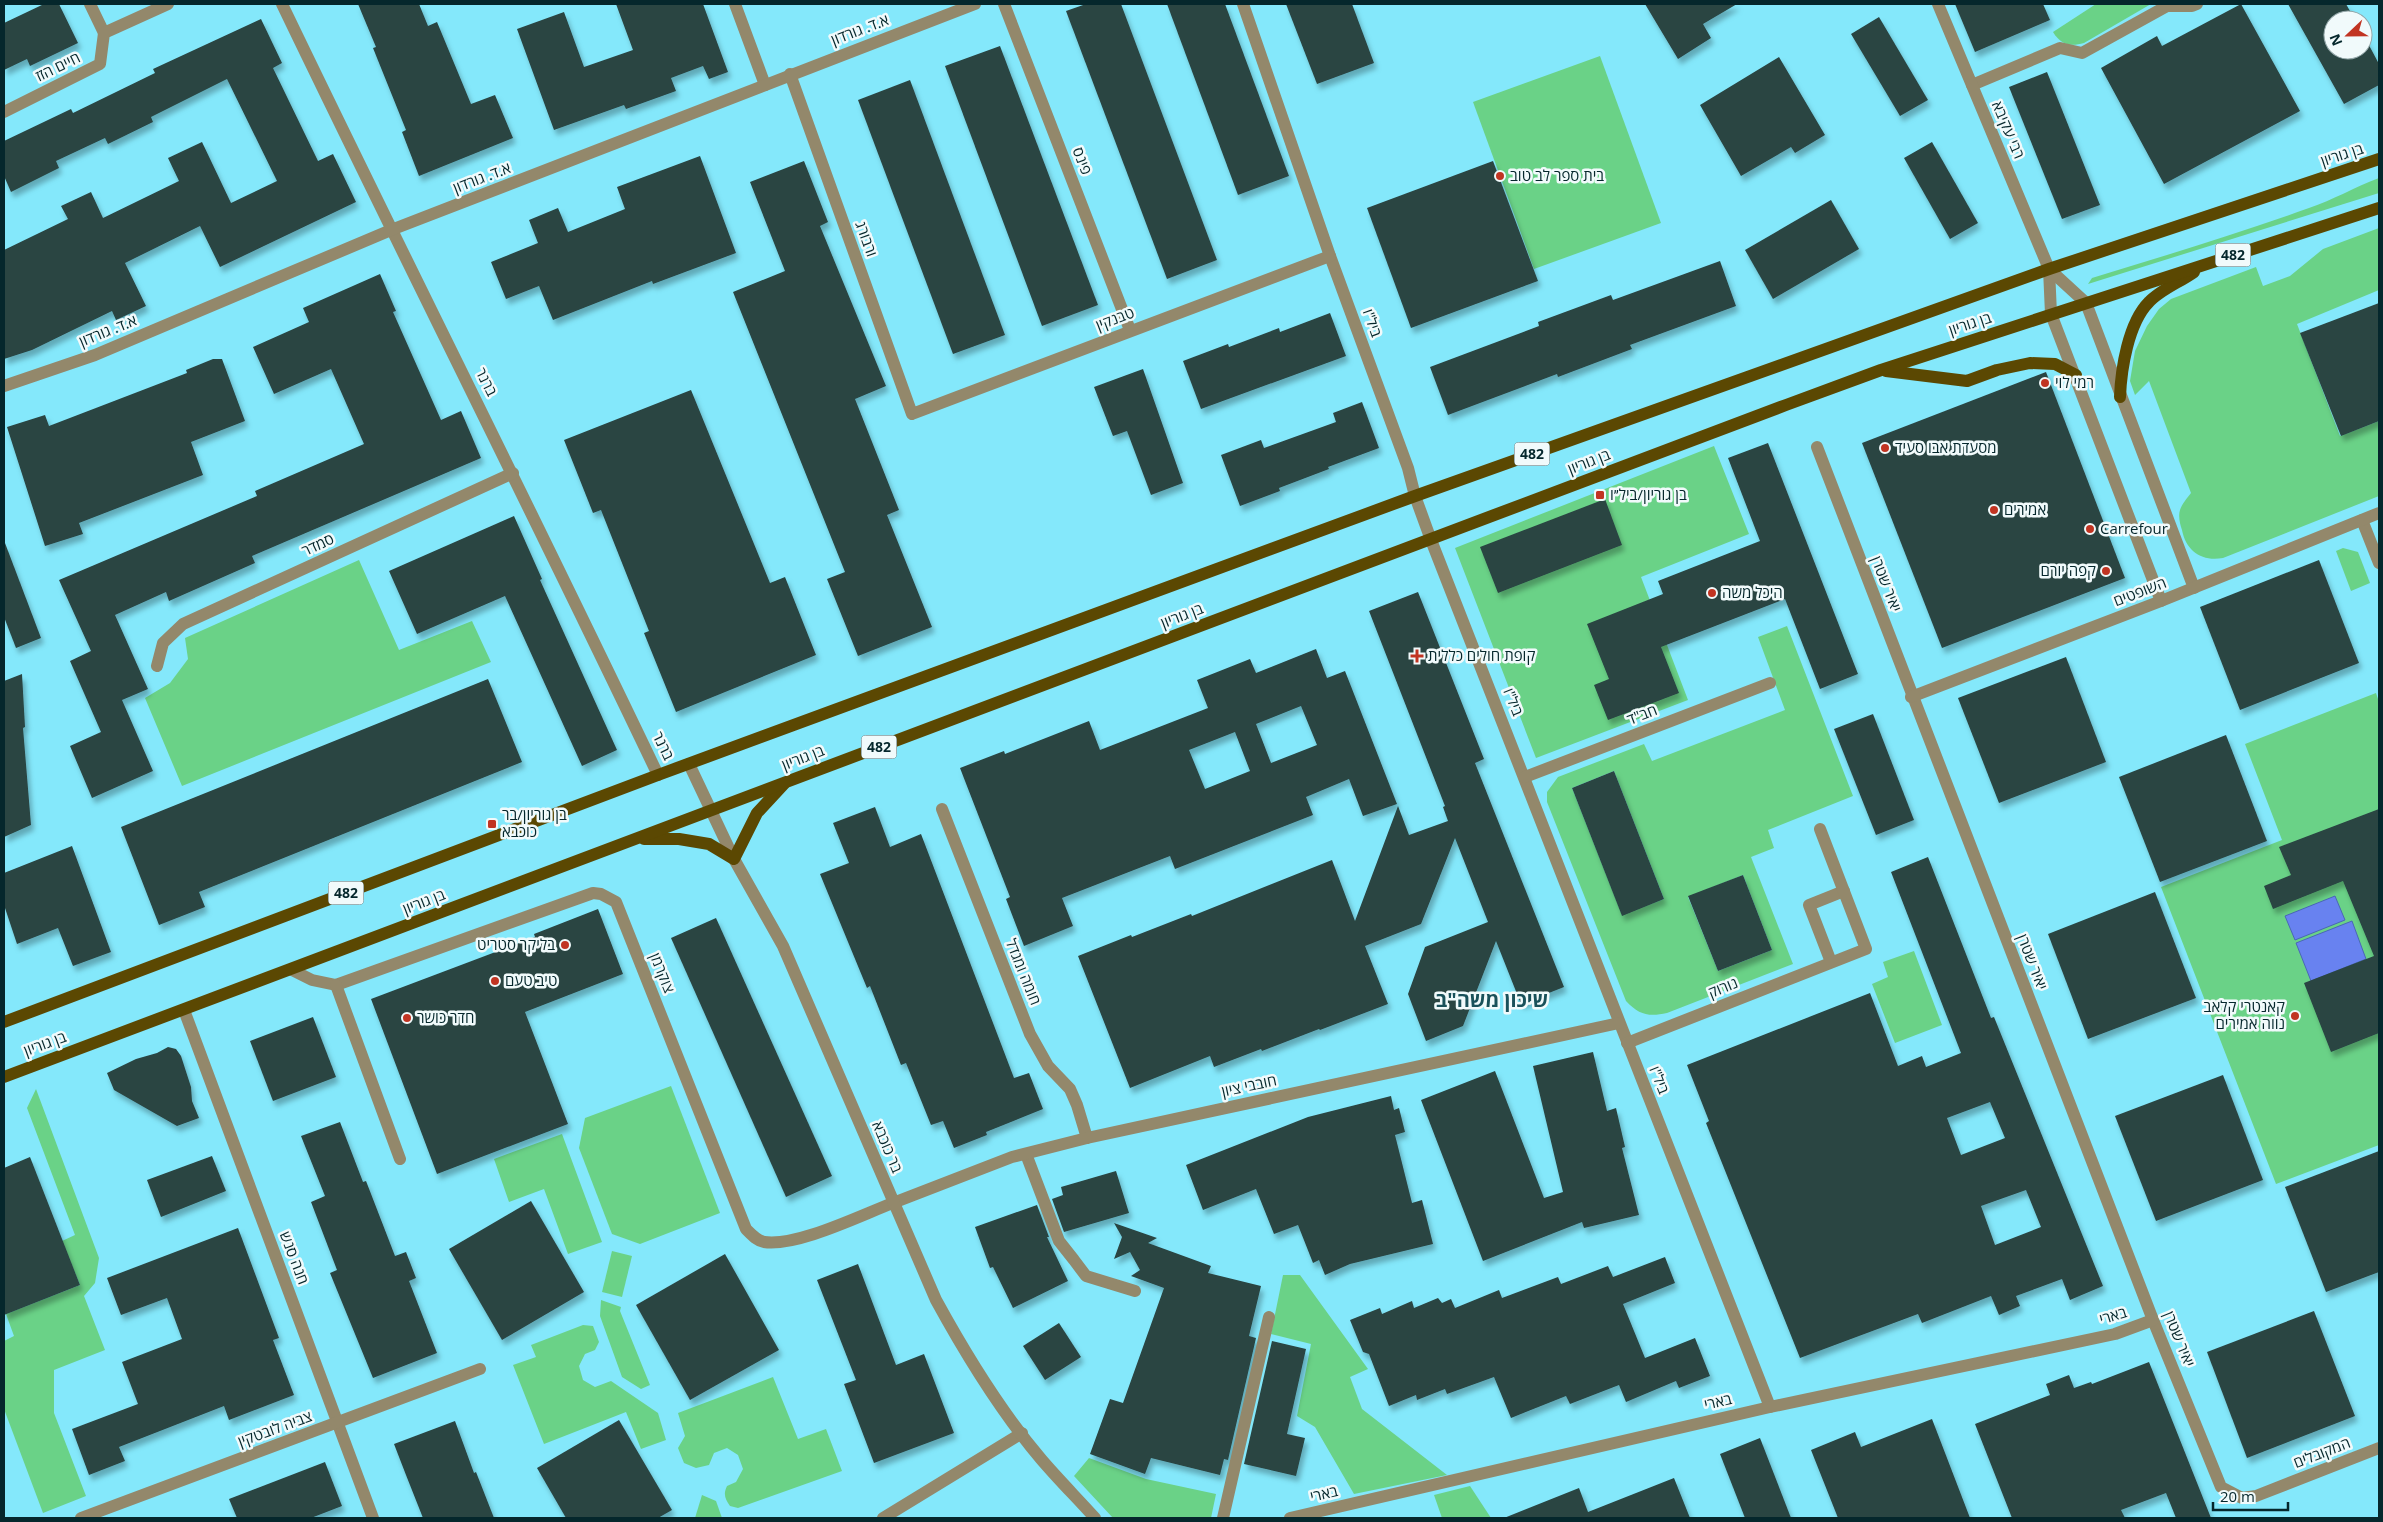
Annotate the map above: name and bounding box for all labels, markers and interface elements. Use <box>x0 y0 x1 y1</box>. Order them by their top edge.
street label: א.ד. גורדון <box>828 9 892 49</box>
north arrow <box>2323 10 2373 60</box>
text: N <box>2325 31 2346 49</box>
street label: חיים הזז <box>32 47 83 85</box>
street label: רבי עקיבא <box>1988 98 2030 162</box>
street label: בן גוריון <box>2318 138 2366 170</box>
street label: פינס <box>1069 144 1097 177</box>
street label: א.ד. גורדון <box>450 157 514 197</box>
place label: בית ספר לב טוב <box>1510 165 1604 185</box>
marker: בית ספר לב טוב <box>1494 170 1506 182</box>
street label: ורבורג <box>851 218 883 259</box>
road number: 482 <box>2216 244 2250 266</box>
street label: טבנקין <box>1092 302 1137 335</box>
street label: ביל"ו <box>1359 306 1387 340</box>
street label: בן גוריון <box>1946 307 1994 339</box>
street label: א.ד. גורדון <box>76 309 139 351</box>
street label: ברנר <box>471 364 503 399</box>
place label: רמי לוי <box>2055 372 2094 392</box>
marker: רמי לוי <box>2039 377 2051 389</box>
place label: מסעדת אבו סעיד <box>1895 437 1996 457</box>
road number: 482 <box>1514 442 1550 466</box>
marker: מסעדת אבו סעיד <box>1879 442 1891 454</box>
street label: בן גוריון <box>1565 444 1613 478</box>
place label: בן גוריון/ביל״ו <box>1610 484 1687 504</box>
marker: בן גוריון/ביל״ו <box>1594 489 1606 501</box>
place label: אמירים <box>2004 499 2046 519</box>
marker: אמירים <box>1988 504 2000 516</box>
place label: Carrefour <box>2100 518 2168 538</box>
marker: Carrefour <box>2084 523 2096 535</box>
street label: סמדר <box>298 528 337 560</box>
street label: יאיר שטרן <box>1867 553 1907 615</box>
place label: קפה יורם <box>2041 560 2096 580</box>
marker: קפה יורם <box>2100 565 2112 577</box>
street label: השופטים <box>2110 572 2169 610</box>
place label: היכל משה <box>1722 582 1783 602</box>
marker: היכל משה <box>1706 587 1718 599</box>
street label: בן גוריון <box>1158 598 1206 632</box>
place label: קופת חולים כללית <box>1428 645 1535 665</box>
marker: קופת חולים כללית <box>1410 649 1424 663</box>
street label: ביל"ו <box>1499 685 1529 719</box>
street label: חב"ד <box>1624 699 1660 729</box>
street label: ברנר <box>648 728 679 763</box>
road number: 482 <box>862 736 896 759</box>
street label: בן גוריון <box>779 740 827 774</box>
place label: בן גוריון/בר כוכבא <box>502 804 567 841</box>
marker: בן גוריון/בר כוכבא <box>486 818 498 830</box>
road number: 482 <box>328 881 364 904</box>
street label: בן גוריון <box>400 884 448 918</box>
street label: יאיר שטרן <box>2013 931 2053 993</box>
place label: בליקר סטריט <box>477 934 555 954</box>
street label: חומה ומגדל <box>1002 935 1046 1008</box>
marker: בליקר סטריט <box>559 939 571 951</box>
street label: צוקרמן <box>646 950 680 996</box>
place label: טיב טעם <box>505 970 557 990</box>
street label: נורוק <box>1705 972 1741 1002</box>
marker: טיב טעם <box>489 975 501 987</box>
district label: שיכון משה"ב <box>1436 986 1548 1013</box>
place label: קאנטרי קלאב נווה אמירים <box>2204 996 2285 1033</box>
place label: חדר כושר <box>417 1007 475 1027</box>
marker: קאנטרי קלאב נווה אמירים <box>2289 1010 2301 1022</box>
marker: חדר כושר <box>401 1012 413 1024</box>
street label: בן גוריון <box>21 1026 69 1060</box>
street label: ביל"ו <box>1645 1063 1675 1097</box>
street label: חובבי ציון <box>1219 1069 1278 1101</box>
street label: בר כוכבא <box>868 1118 908 1176</box>
street label: חנה סנש <box>276 1228 314 1287</box>
street label: בארי <box>2097 1301 2129 1329</box>
street label: יאיר שטרן <box>2160 1308 2200 1370</box>
street label: בארי <box>1702 1388 1734 1414</box>
street label: צביה לובטקין <box>235 1405 315 1451</box>
street label: המקובלים <box>2290 1432 2353 1472</box>
street label: בארי <box>1308 1480 1340 1506</box>
scale bar <box>2213 1480 2288 1512</box>
text: 20 m <box>2220 1486 2255 1506</box>

